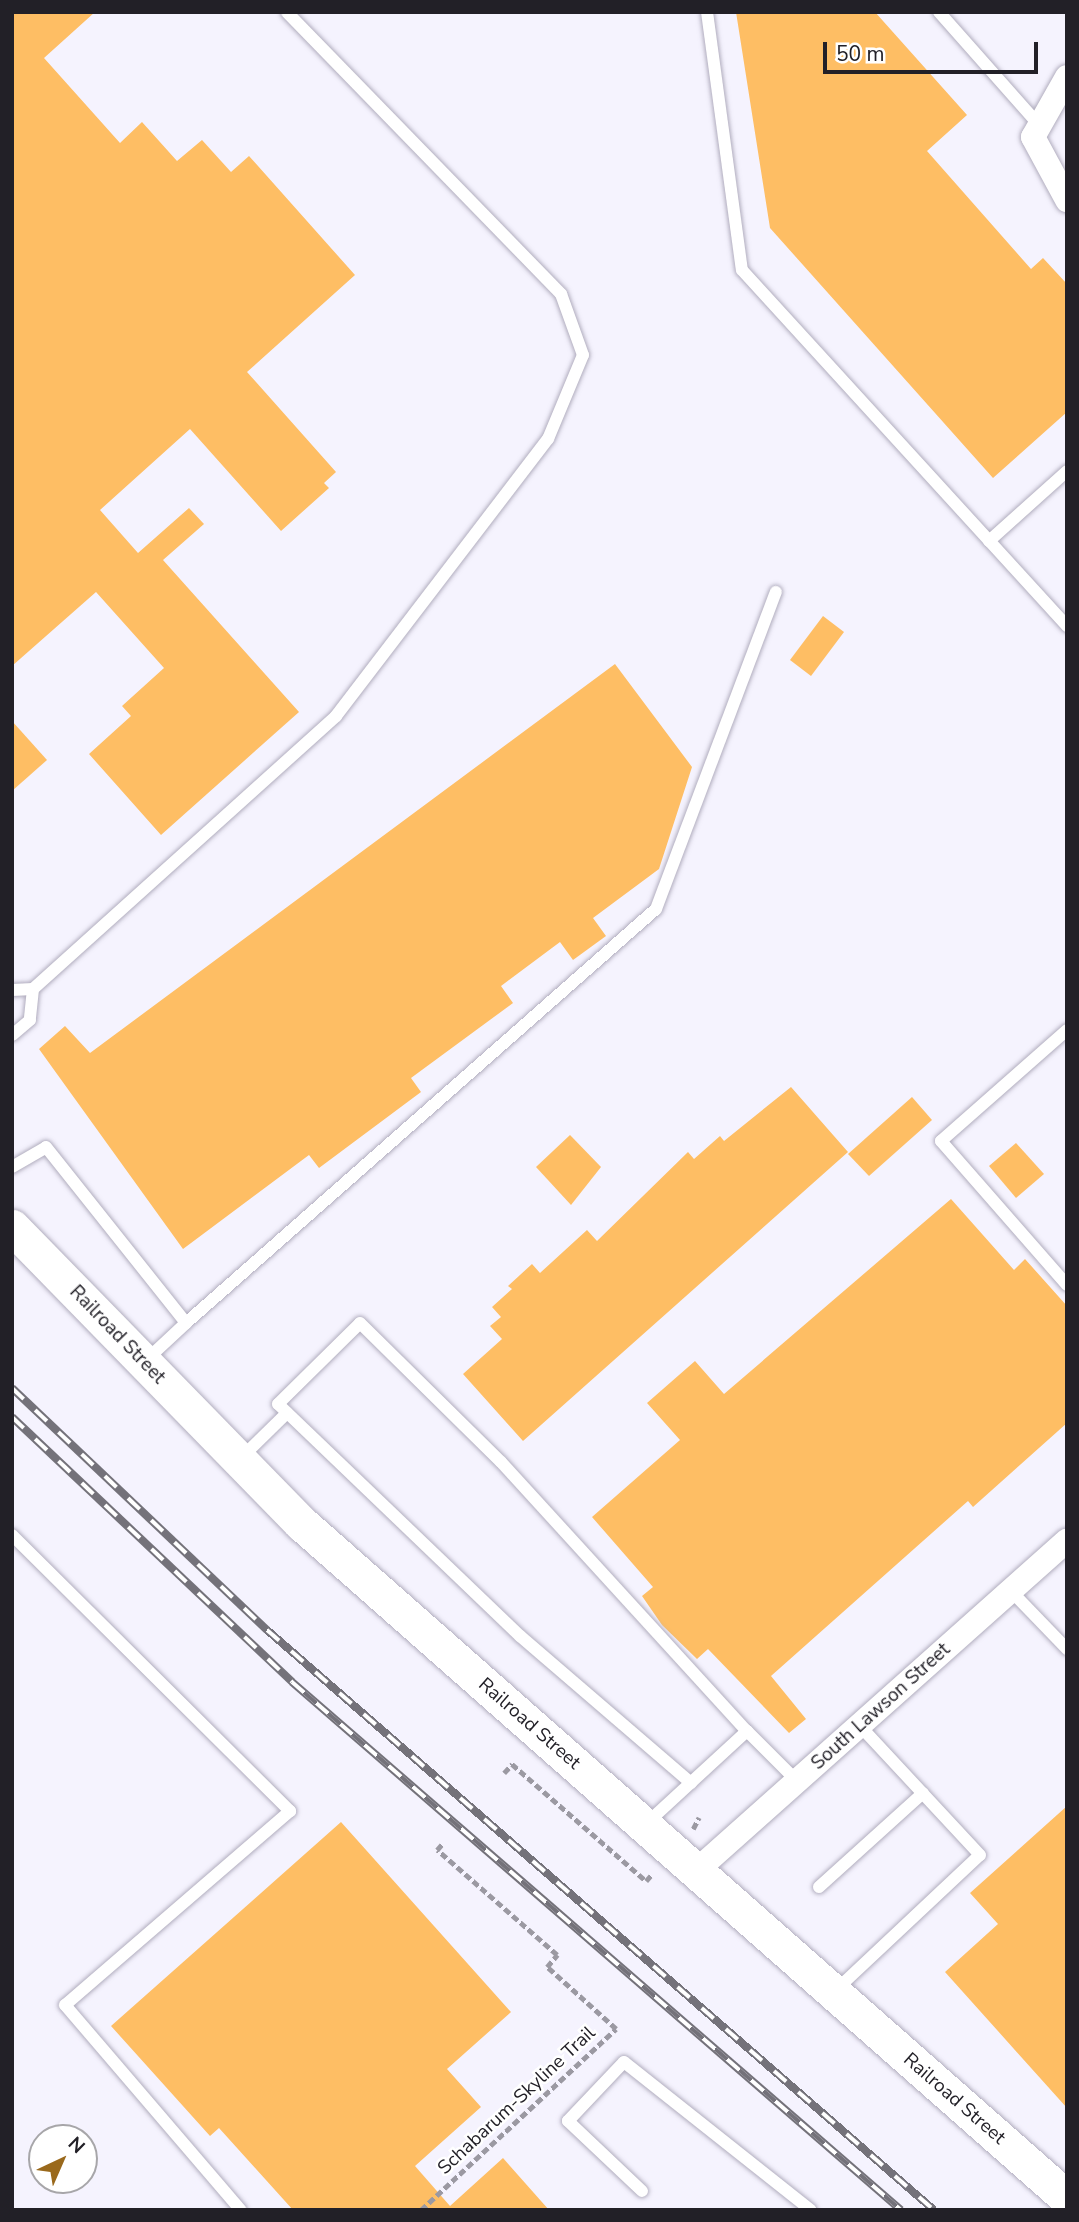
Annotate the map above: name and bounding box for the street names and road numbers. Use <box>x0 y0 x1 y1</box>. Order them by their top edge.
street label: Railroad Street <box>64 1281 170 1389</box>
street label: South Lawson Street <box>807 1639 955 1775</box>
street label: Railroad Street <box>473 1673 585 1775</box>
street label: Schabarum-Skyline Trail <box>433 2022 601 2180</box>
street label: Railroad Street <box>898 2048 1010 2150</box>

